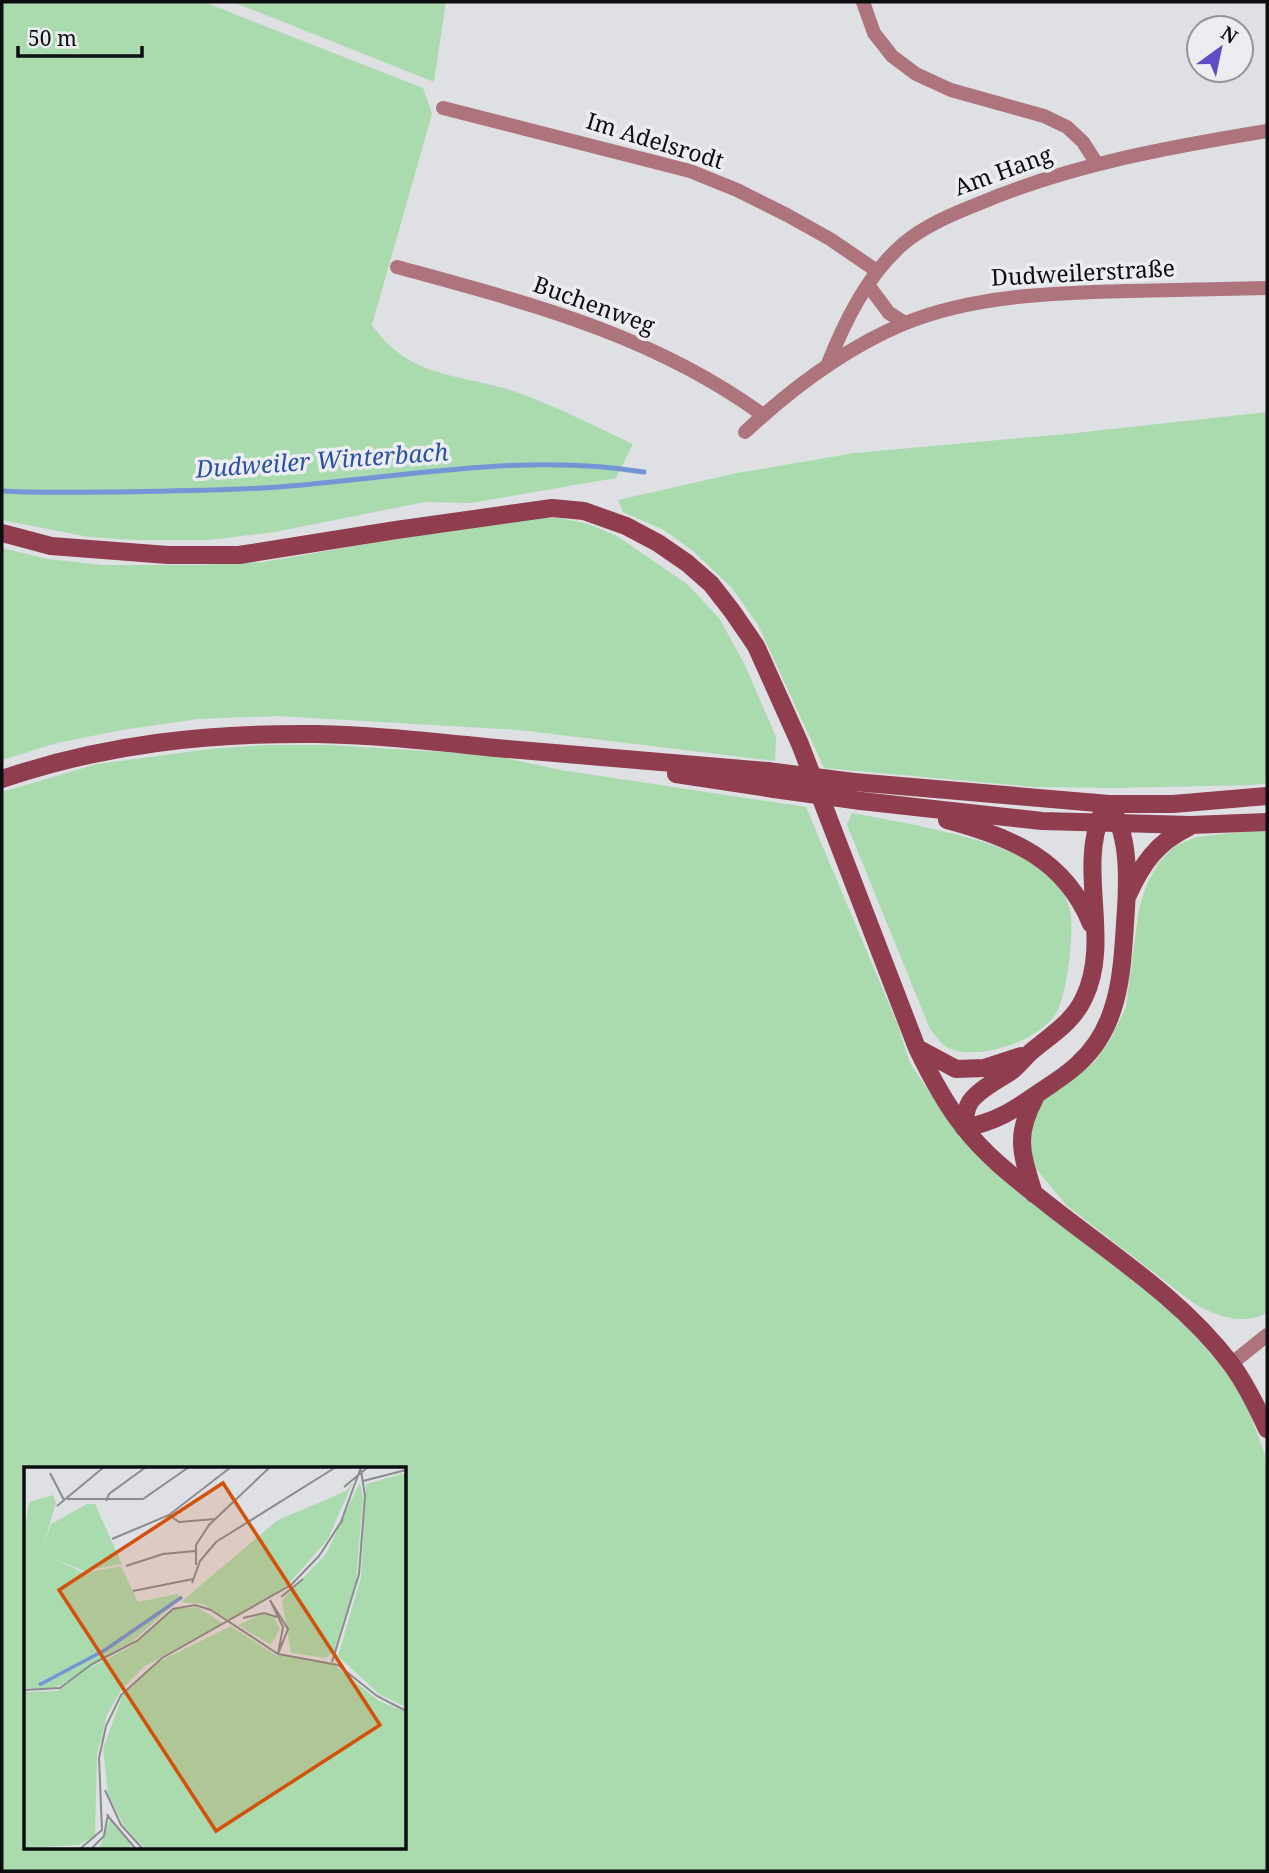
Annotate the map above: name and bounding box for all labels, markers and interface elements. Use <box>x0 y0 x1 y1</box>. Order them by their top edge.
scale bar <box>18 14 142 58</box>
north arrow <box>1185 14 1255 84</box>
text: N <box>1216 20 1243 50</box>
text: 50 m <box>28 24 77 52</box>
street label: Im Adelsrodt <box>583 104 728 176</box>
street label: Am Hang <box>949 137 1057 203</box>
street label: Dudweilerstraße <box>990 251 1176 293</box>
street label: Buchenweg <box>529 267 660 341</box>
water label: Dudweiler Winterbach <box>193 434 449 485</box>
inset map <box>24 1467 406 1848</box>

